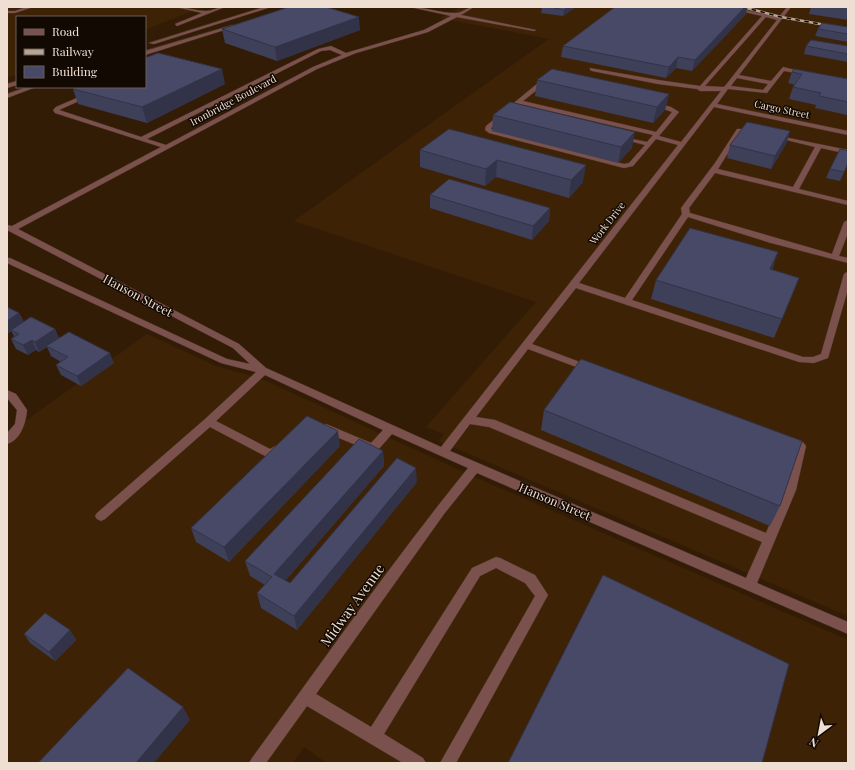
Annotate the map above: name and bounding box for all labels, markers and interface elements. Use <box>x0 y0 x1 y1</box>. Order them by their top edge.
legend <box>16 16 146 88</box>
text: Road <box>52 23 79 39</box>
text: Railway <box>52 43 94 59</box>
text: Building <box>52 63 98 79</box>
street label: Ironbridge Boulevard <box>187 71 279 129</box>
street label: Cargo Street <box>753 96 811 122</box>
street label: Work Drive <box>585 199 628 248</box>
street label: Hanson Street <box>100 270 176 320</box>
street label: Hanson Street <box>517 479 594 524</box>
street label: Midway Avenue <box>316 560 388 650</box>
north arrow <box>799 714 839 754</box>
text: N <box>806 734 821 751</box>

